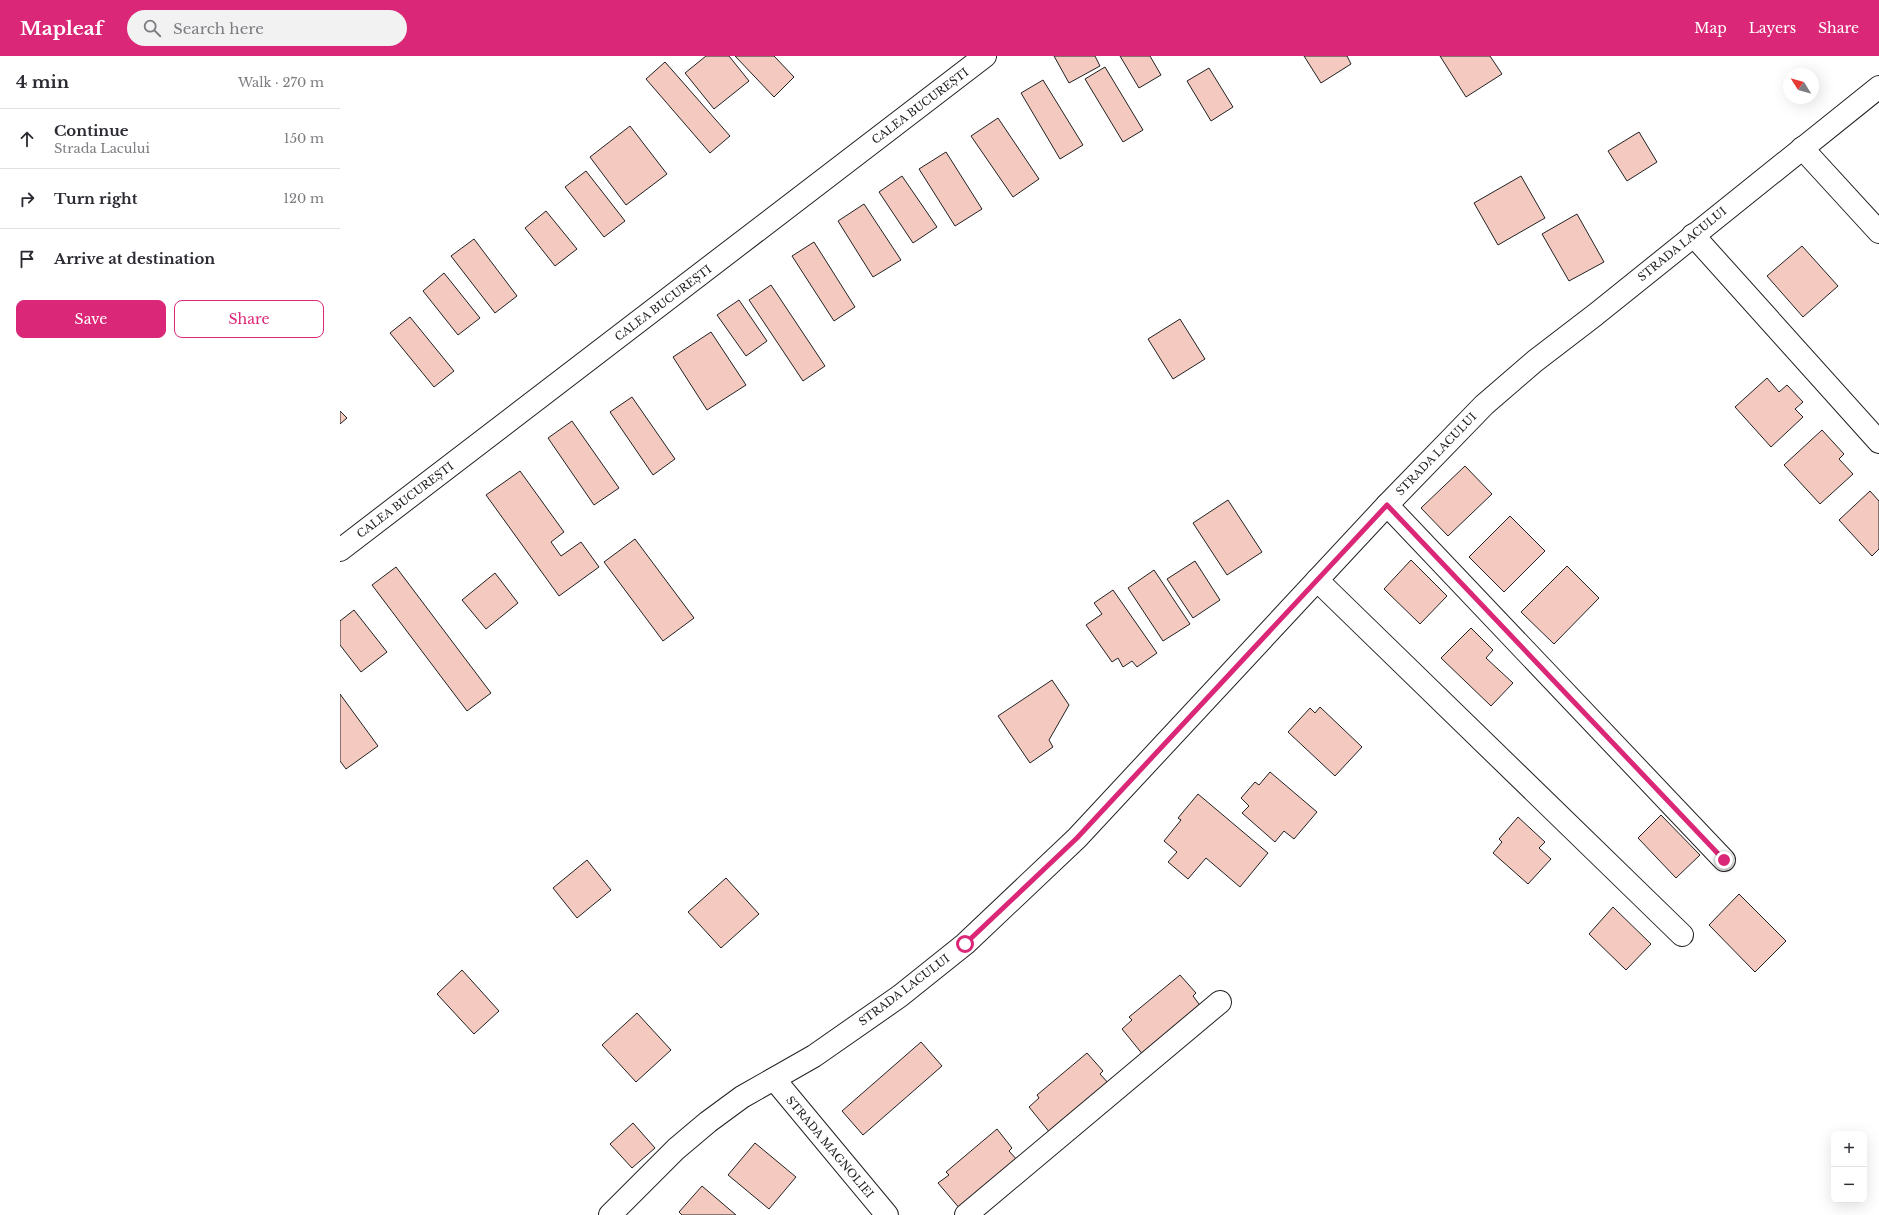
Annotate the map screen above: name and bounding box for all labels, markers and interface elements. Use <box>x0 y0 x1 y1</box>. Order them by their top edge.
search box <box>127 10 407 46</box>
text: Mapleaf <box>20 17 103 40</box>
icon: search <box>141 17 163 39</box>
text: Search here <box>173 19 264 38</box>
text: Map <box>1694 19 1727 37</box>
text: Layers <box>1749 19 1796 37</box>
text: Share <box>1818 19 1859 37</box>
street label: CALEA BUCUREȘTI <box>869 65 971 147</box>
north arrow <box>1783 68 1819 104</box>
text: 4 min <box>16 72 69 93</box>
text: Walk · 270 m <box>238 74 324 91</box>
text: Continue <box>54 121 129 140</box>
icon: ahead <box>16 128 38 150</box>
text: 150 m <box>284 130 324 147</box>
text: Strada Lacului <box>54 140 150 157</box>
icon: right <box>16 188 38 210</box>
text: Turn right <box>54 189 137 208</box>
text: 120 m <box>283 190 324 207</box>
street label: STRADA LACULUI <box>1635 204 1729 284</box>
icon: arrive <box>16 248 38 270</box>
text: Arrive at destination <box>54 249 215 268</box>
street label: CALEA BUCUREȘTI <box>612 262 714 344</box>
button: Save <box>16 300 166 338</box>
button: Share <box>174 300 324 338</box>
street label: STRADA LACULUI <box>1393 409 1480 498</box>
street label: CALEA BUCUREȘTI <box>354 459 456 541</box>
route end <box>1715 851 1733 869</box>
route start <box>956 935 974 953</box>
street label: STRADA LACULUI <box>856 951 952 1029</box>
street label: STRADA MAGNOLIEI <box>783 1093 877 1201</box>
map controls <box>1831 1131 1867 1203</box>
button: + <box>1831 1131 1867 1167</box>
button: − <box>1831 1167 1867 1203</box>

